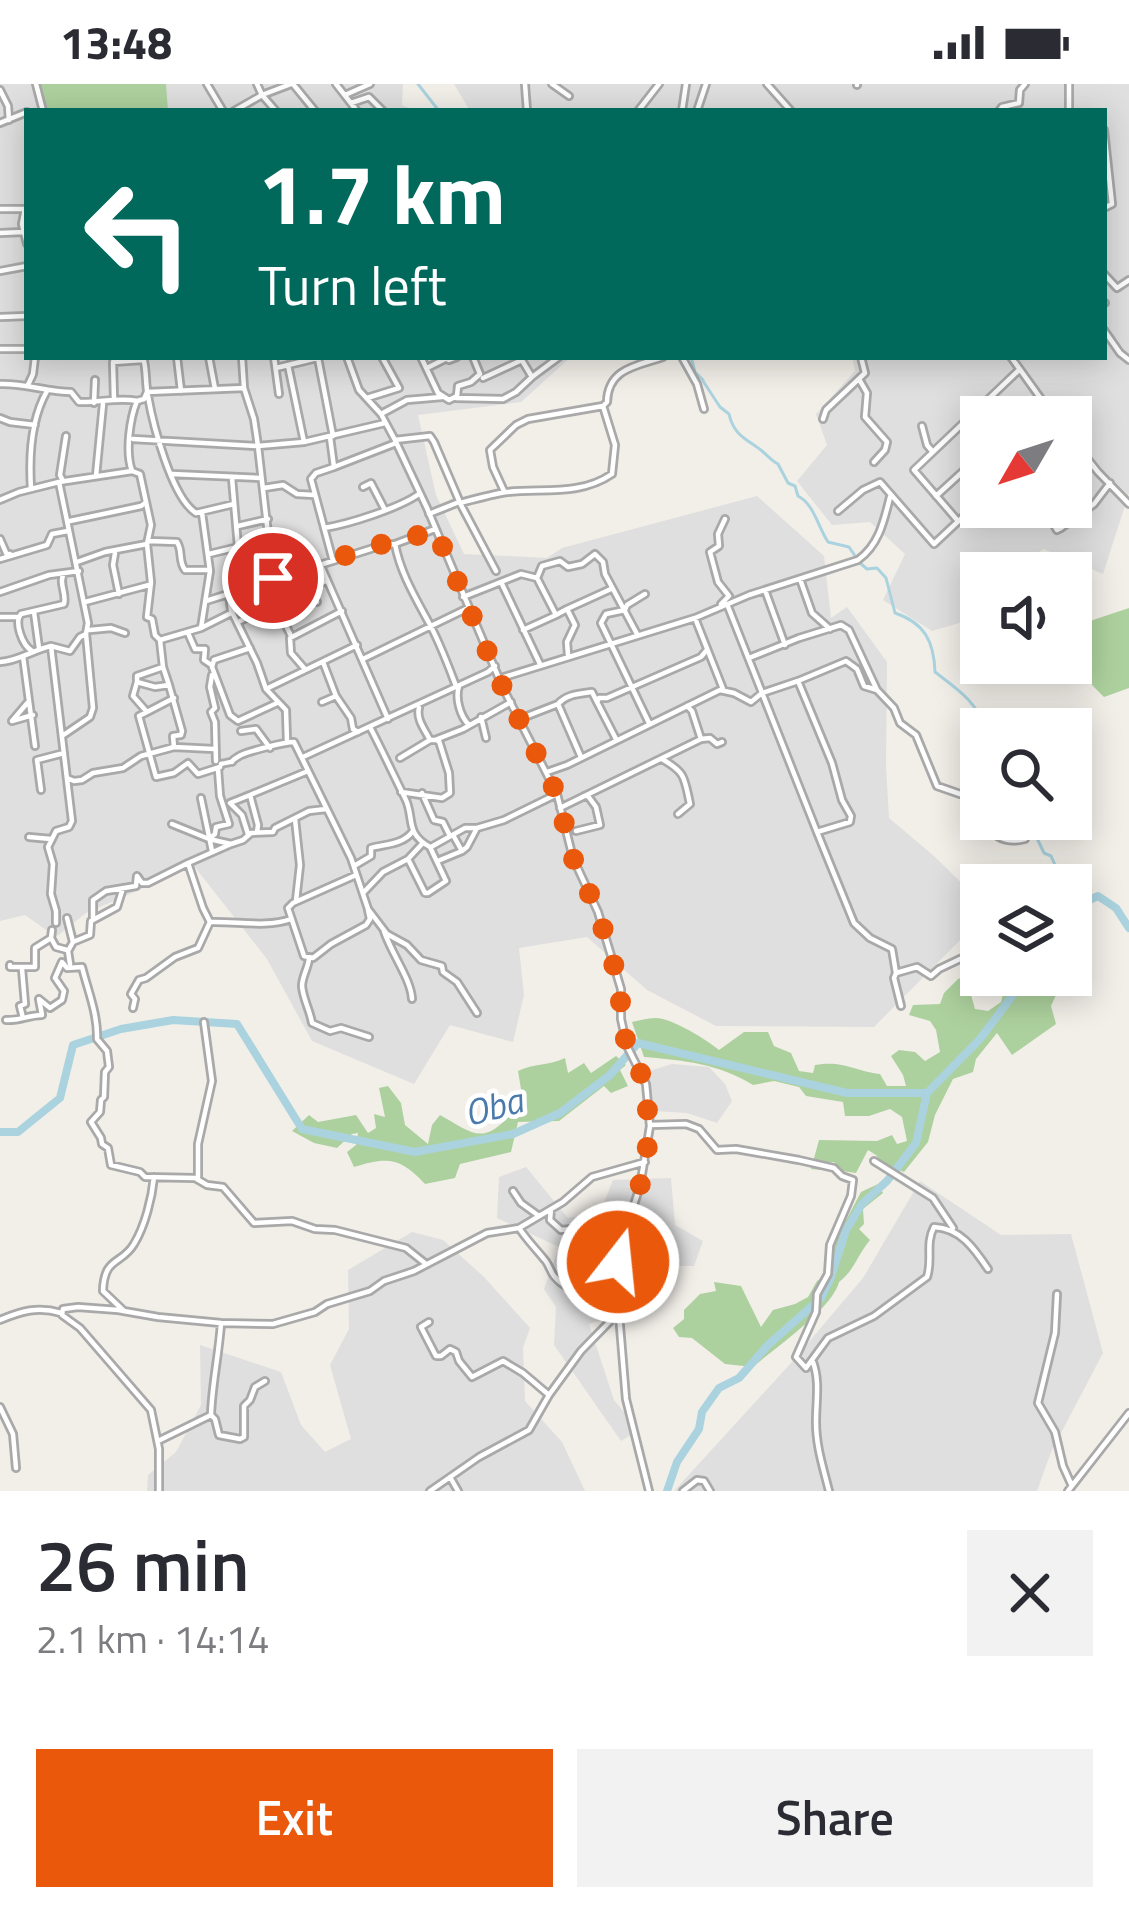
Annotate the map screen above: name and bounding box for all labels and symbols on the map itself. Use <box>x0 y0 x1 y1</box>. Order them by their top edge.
north arrow <box>960 396 1092 528</box>
pin <box>222 527 324 629</box>
water label: Oba <box>458 1071 530 1140</box>
position arrow <box>555 1199 681 1325</box>

